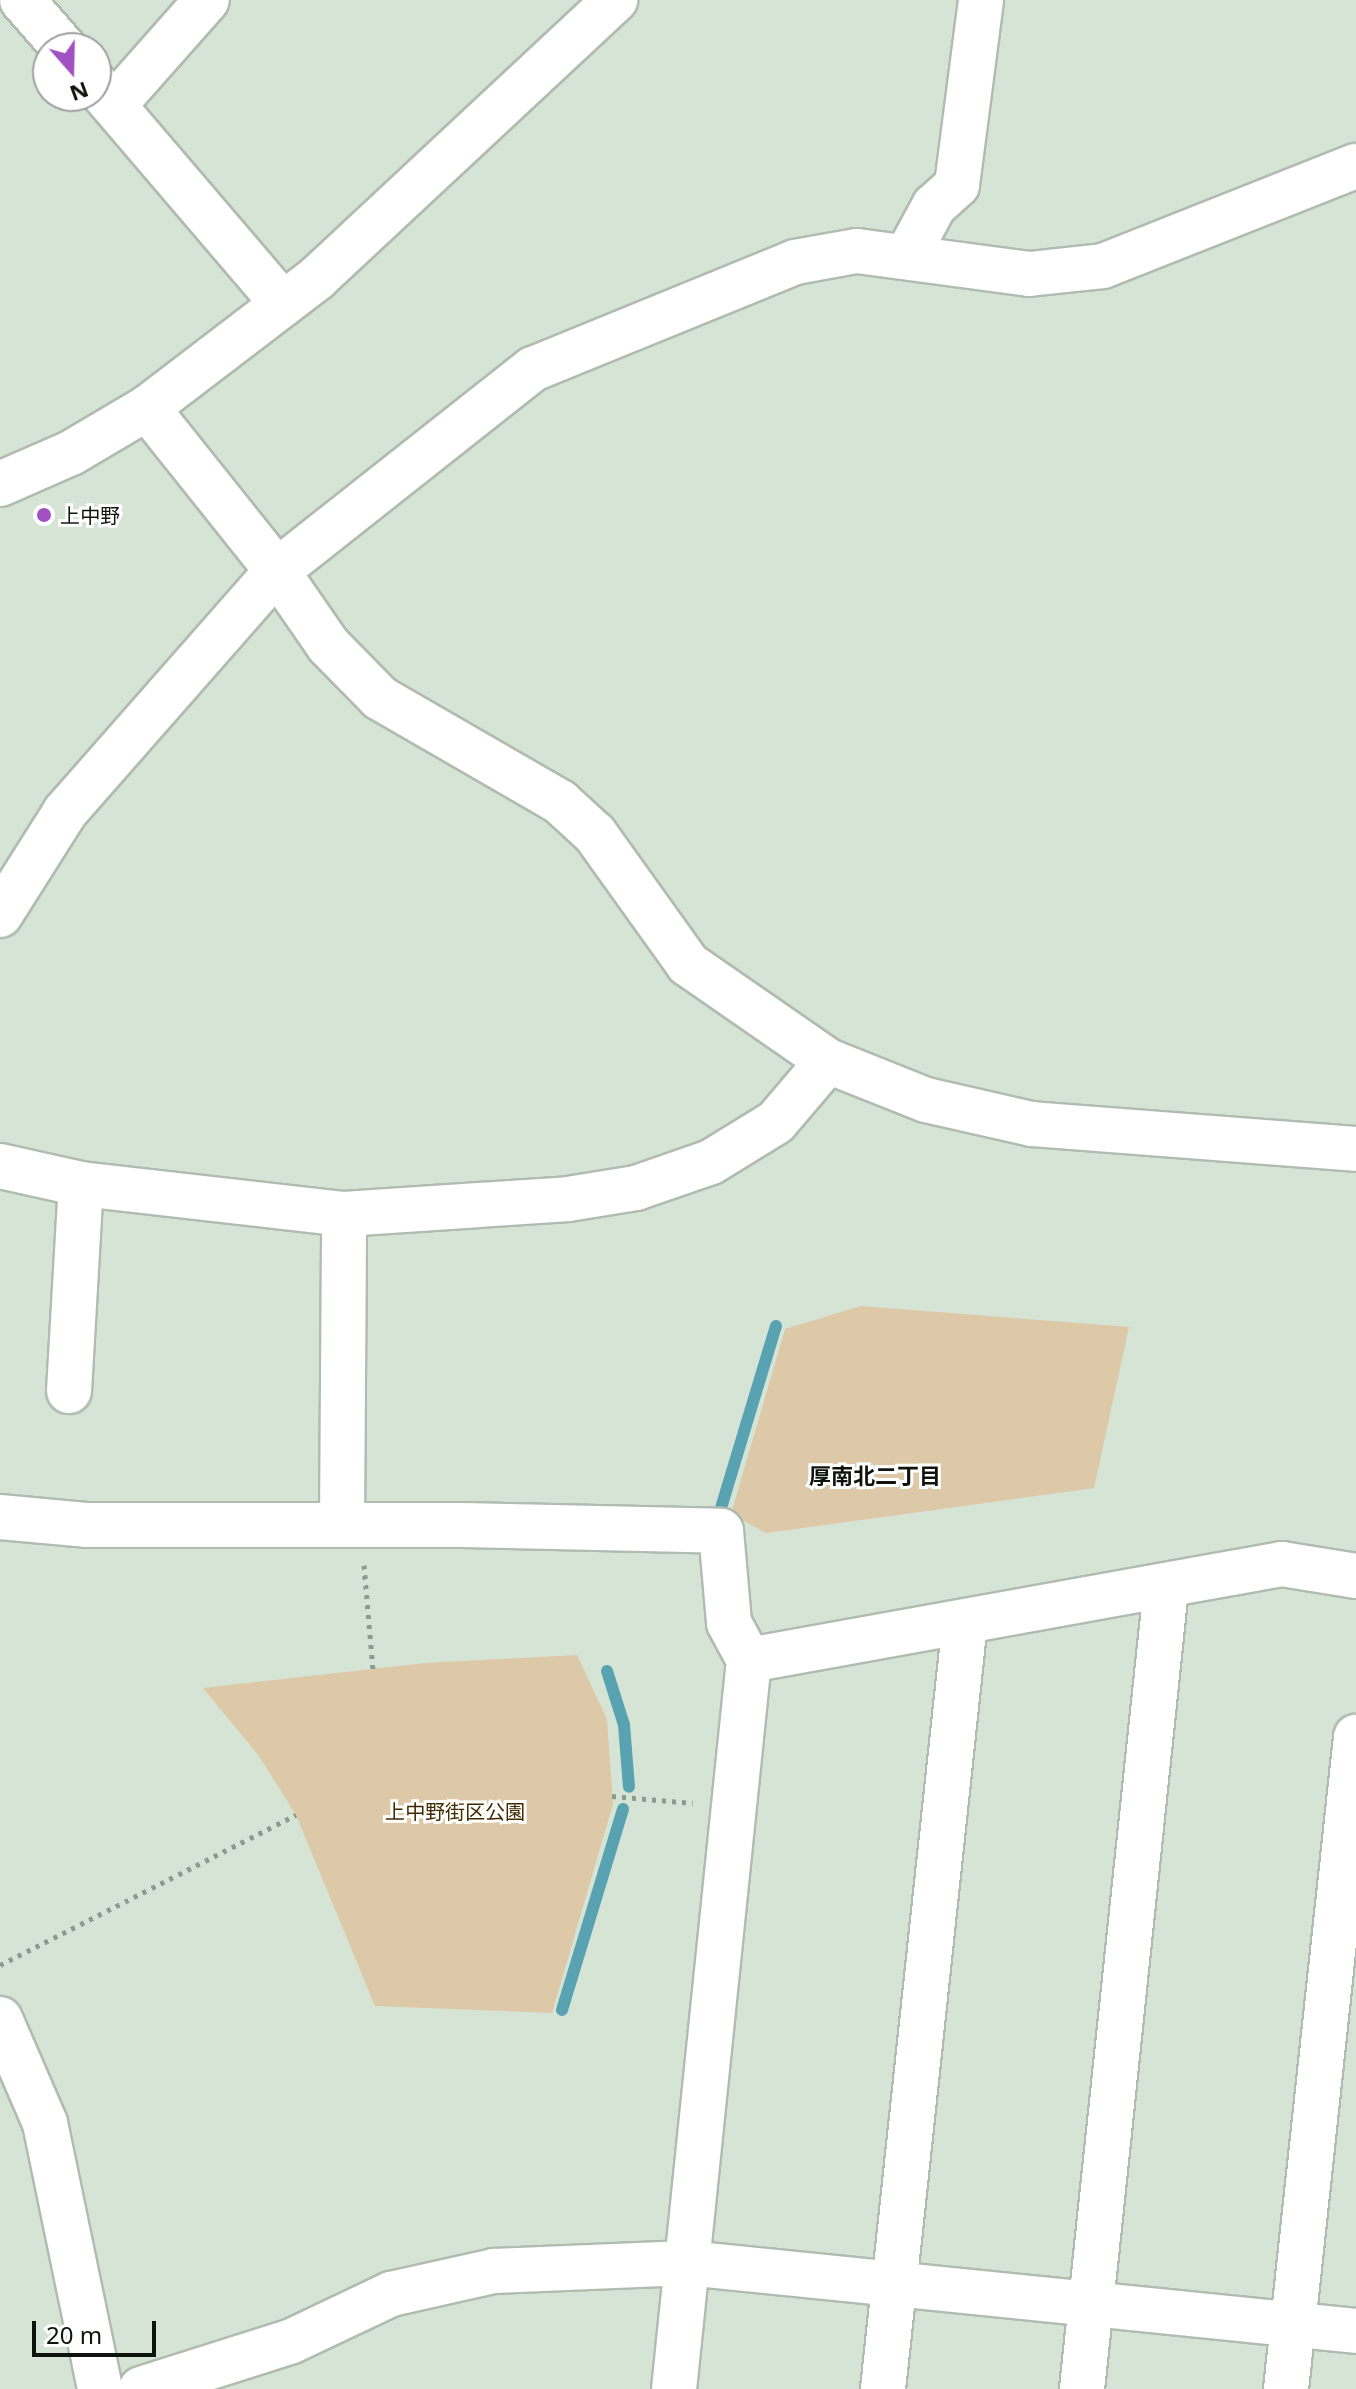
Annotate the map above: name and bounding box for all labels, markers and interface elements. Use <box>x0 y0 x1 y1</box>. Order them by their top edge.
north arrow <box>32 32 112 112</box>
text: N <box>66 76 93 110</box>
place label: 上中野 <box>60 503 120 527</box>
marker: 上中野 <box>35 506 53 524</box>
district label: 厚南北二丁目 <box>809 1463 941 1489</box>
park label: 上中野街区公園 <box>385 1799 525 1823</box>
scale bar <box>36 2305 160 2355</box>
text: 20 m <box>46 2318 102 2351</box>

